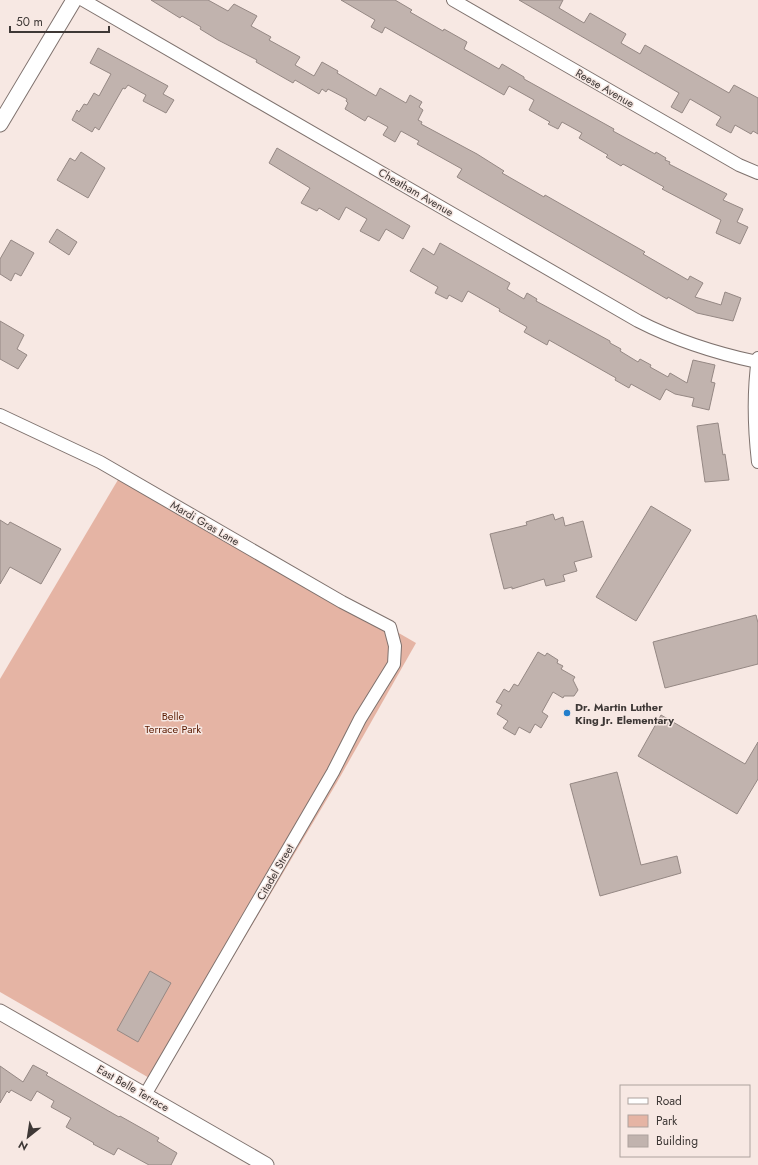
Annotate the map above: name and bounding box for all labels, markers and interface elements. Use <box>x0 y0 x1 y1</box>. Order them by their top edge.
scale bar <box>10 8 109 34</box>
text: 50 m <box>16 13 43 31</box>
street label: Reese Avenue <box>573 65 638 111</box>
street label: Cheatham Avenue <box>376 164 457 220</box>
street label: Mardi Gras Lane <box>167 497 243 549</box>
place label: Dr. Martin Luther King Jr. Elementary <box>575 699 674 728</box>
park label: Belle Terrace Park <box>145 708 201 737</box>
marker: Dr. Martin Luther King Jr. Elementary <box>562 708 572 718</box>
street label: Citadel Street <box>252 841 298 903</box>
street label: East Belle Terrace <box>94 1061 172 1115</box>
legend <box>620 1085 750 1157</box>
text: Road <box>656 1092 682 1110</box>
text: Park <box>656 1112 678 1130</box>
north arrow <box>8 1117 48 1157</box>
text: Building <box>656 1132 698 1150</box>
text: N <box>15 1137 31 1155</box>

